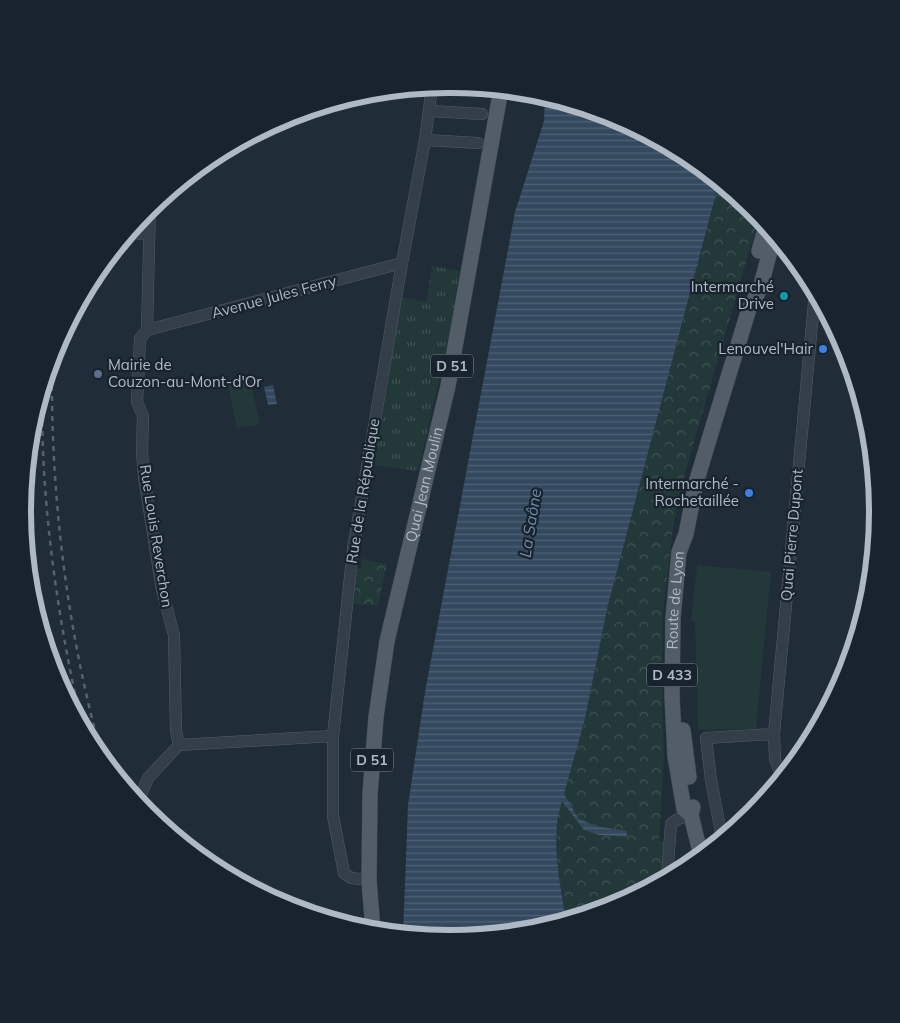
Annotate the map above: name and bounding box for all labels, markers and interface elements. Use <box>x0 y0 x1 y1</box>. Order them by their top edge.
street label: Avenue Jules Ferry <box>209 271 338 322</box>
place label: Intermarché Drive <box>691 277 774 313</box>
marker: Intermarché Drive <box>778 290 790 302</box>
place label: Lenouvel'Hair <box>718 339 814 358</box>
marker: Lenouvel'Hair <box>817 343 829 355</box>
road number: D 51 <box>431 354 473 378</box>
place label: Mairie de Couzon-au-Mont-d'Or <box>108 355 262 391</box>
marker: Mairie de Couzon-au-Mont-d'Or <box>92 368 104 380</box>
street label: Rue de la République <box>342 417 383 565</box>
street label: Quai Jean Moulin <box>401 425 447 544</box>
street label: Rue Louis Reverchon <box>136 463 177 609</box>
street label: Quai Pierre Dupont <box>776 468 807 602</box>
place label: Intermarché - Rochetaillée <box>645 474 739 510</box>
water label: La Saône <box>515 487 545 559</box>
marker: Intermarché - Rochetaillée <box>743 487 755 499</box>
street label: Route de Lyon <box>663 550 688 649</box>
road number: D 433 <box>647 664 697 686</box>
road number: D 51 <box>351 748 393 772</box>

